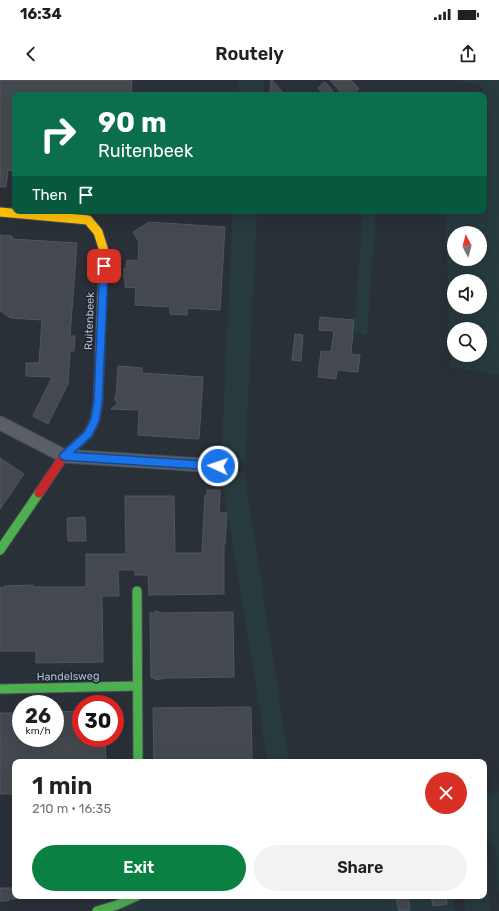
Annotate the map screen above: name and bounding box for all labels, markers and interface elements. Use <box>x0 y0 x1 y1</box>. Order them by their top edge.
text: 16:34 <box>20 5 62 23</box>
icon: back <box>20 43 42 65</box>
text: Routely <box>215 43 284 65</box>
icon: share <box>457 43 479 65</box>
text: 90 m <box>98 106 167 139</box>
icon: right <box>32 108 84 160</box>
text: Ruitenbeek <box>98 140 193 162</box>
icon: arrive <box>75 184 97 206</box>
text: Then <box>32 186 67 204</box>
north arrow <box>447 226 487 266</box>
map controls <box>447 226 487 362</box>
pin <box>87 249 121 283</box>
icon: arrive <box>93 255 115 277</box>
button: sound <box>447 274 487 314</box>
street label: Ruitenbeek <box>82 291 97 350</box>
button: search <box>447 322 487 362</box>
position arrow <box>197 445 239 487</box>
street label: Handelsweg <box>36 669 100 684</box>
speed limit sign: 30 <box>72 695 124 747</box>
text: 26 <box>25 704 51 728</box>
text: km/h <box>26 725 50 737</box>
text: 1 min <box>32 772 92 800</box>
button: close <box>425 772 467 814</box>
text: 210 m · 16:35 <box>32 801 111 816</box>
button: Exit <box>32 845 246 891</box>
button: Share <box>254 845 467 891</box>

